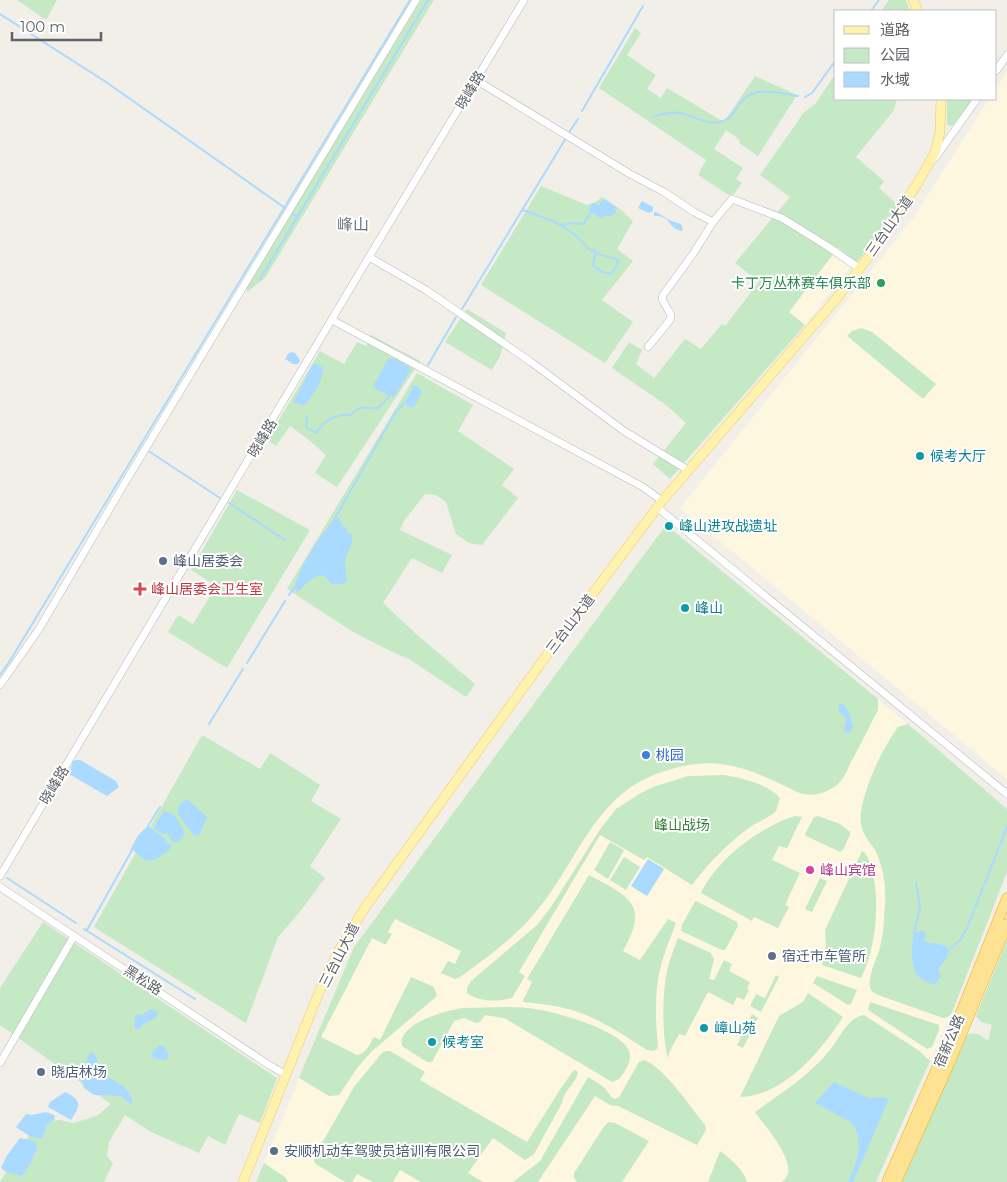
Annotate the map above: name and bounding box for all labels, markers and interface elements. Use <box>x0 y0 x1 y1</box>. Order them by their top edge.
scale bar <box>12 10 101 42</box>
legend <box>834 10 997 100</box>
text: 100 m <box>20 17 65 36</box>
text: 道路 <box>880 20 910 39</box>
text: 公园 <box>880 45 910 64</box>
street label: 晓峰路 <box>451 67 489 113</box>
text: 水域 <box>880 70 910 89</box>
street label: 三台山大道 <box>862 192 916 260</box>
district label: 峰山 <box>337 215 369 234</box>
place label: 卡丁万丛林赛车俱乐部 <box>731 274 871 292</box>
marker: 卡丁万丛林赛车俱乐部 <box>875 277 887 289</box>
street label: 晓峰路 <box>243 415 281 461</box>
place label: 候考大厅 <box>930 447 986 465</box>
marker: 候考大厅 <box>914 450 926 462</box>
place label: 峰山进攻战遗址 <box>679 517 777 535</box>
marker: 峰山进攻战遗址 <box>663 520 675 532</box>
place label: 峰山居委会 <box>173 552 243 570</box>
marker: 峰山居委会 <box>157 555 169 567</box>
place label: 峰山居委会卫生室 <box>151 580 263 598</box>
marker: 峰山居委会卫生室 <box>133 582 147 596</box>
street label: 三台山大道 <box>542 591 598 657</box>
place label: 峰山 <box>695 599 723 617</box>
marker: 峰山 <box>679 602 691 614</box>
place label: 桃园 <box>656 746 684 764</box>
marker: 桃园 <box>640 749 652 761</box>
street label: 晓峰路 <box>35 762 73 808</box>
park label: 峰山战场 <box>654 816 710 834</box>
place label: 峰山宾馆 <box>820 861 876 879</box>
marker: 峰山宾馆 <box>804 864 816 876</box>
street label: 三台山大道 <box>315 920 363 990</box>
place label: 宿迁市车管所 <box>782 947 866 965</box>
marker: 宿迁市车管所 <box>766 950 778 962</box>
street label: 黑松路 <box>120 961 166 999</box>
street label: 宿新公路 <box>930 1012 968 1070</box>
place label: 嶂山苑 <box>714 1019 756 1037</box>
marker: 嶂山苑 <box>698 1022 710 1034</box>
place label: 候考室 <box>442 1033 484 1051</box>
marker: 候考室 <box>426 1036 438 1048</box>
place label: 晓店林场 <box>51 1063 107 1081</box>
marker: 晓店林场 <box>35 1066 47 1078</box>
place label: 安顺机动车驾驶员培训有限公司 <box>284 1142 480 1160</box>
marker: 安顺机动车驾驶员培训有限公司 <box>268 1145 280 1157</box>

